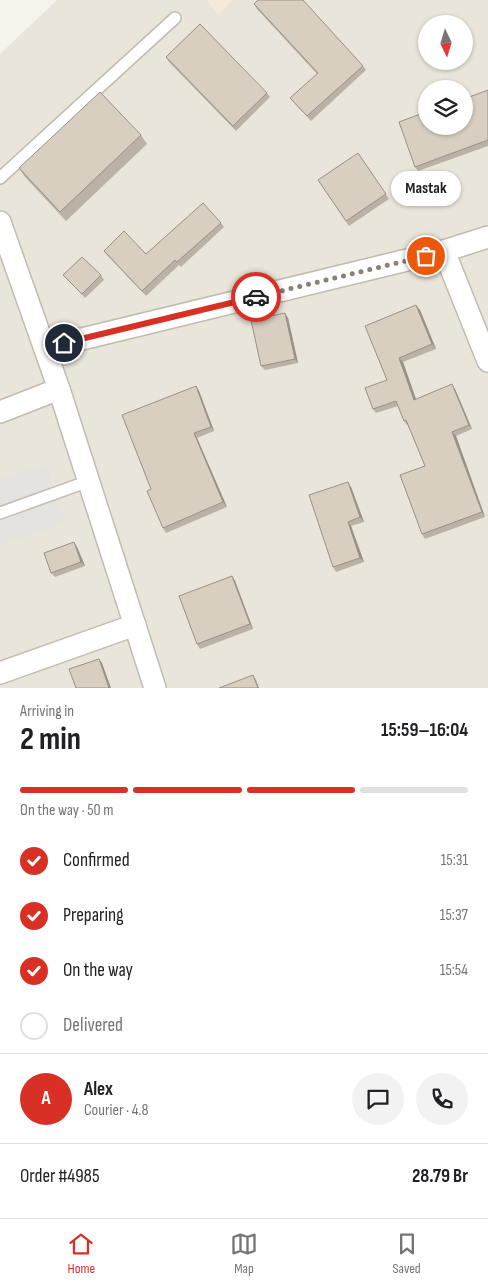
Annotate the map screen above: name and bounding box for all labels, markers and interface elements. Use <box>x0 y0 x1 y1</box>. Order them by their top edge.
north arrow <box>418 15 472 70</box>
map controls <box>418 15 473 135</box>
button: layers <box>418 80 473 135</box>
callout: Mastak <box>391 171 461 206</box>
text: Mastak <box>405 179 447 198</box>
pin <box>405 235 447 277</box>
icon: bag <box>412 242 440 270</box>
courier <box>231 272 281 322</box>
icon: car <box>242 283 270 311</box>
pin <box>43 322 85 364</box>
icon: home <box>50 329 78 357</box>
text: Arriving in <box>20 702 74 721</box>
text: 15:59–16:04 <box>381 719 468 742</box>
text: 2 min <box>20 720 81 759</box>
text: On the way · 50 m <box>20 801 114 820</box>
icon: check <box>20 847 48 875</box>
text: Confirmed <box>63 849 130 872</box>
text: 15:31 <box>441 851 468 870</box>
icon: check <box>20 902 48 930</box>
text: Preparing <box>63 904 124 927</box>
text: 15:37 <box>440 906 468 925</box>
icon: check <box>20 957 48 985</box>
text: On the way <box>63 959 133 982</box>
text: 15:54 <box>440 961 468 980</box>
text: Delivered <box>63 1014 123 1037</box>
button: chat <box>352 1073 404 1125</box>
button: phone <box>416 1073 468 1125</box>
text: Alex <box>84 1078 113 1101</box>
text: A <box>41 1087 51 1110</box>
text: Courier · 4.8 <box>84 1101 148 1120</box>
text: Order #4985 <box>20 1165 100 1188</box>
text: 28.79 Br <box>412 1165 468 1188</box>
tab: Home <box>67 1230 95 1277</box>
tab: Map <box>230 1230 258 1277</box>
tab: Saved <box>393 1230 421 1277</box>

